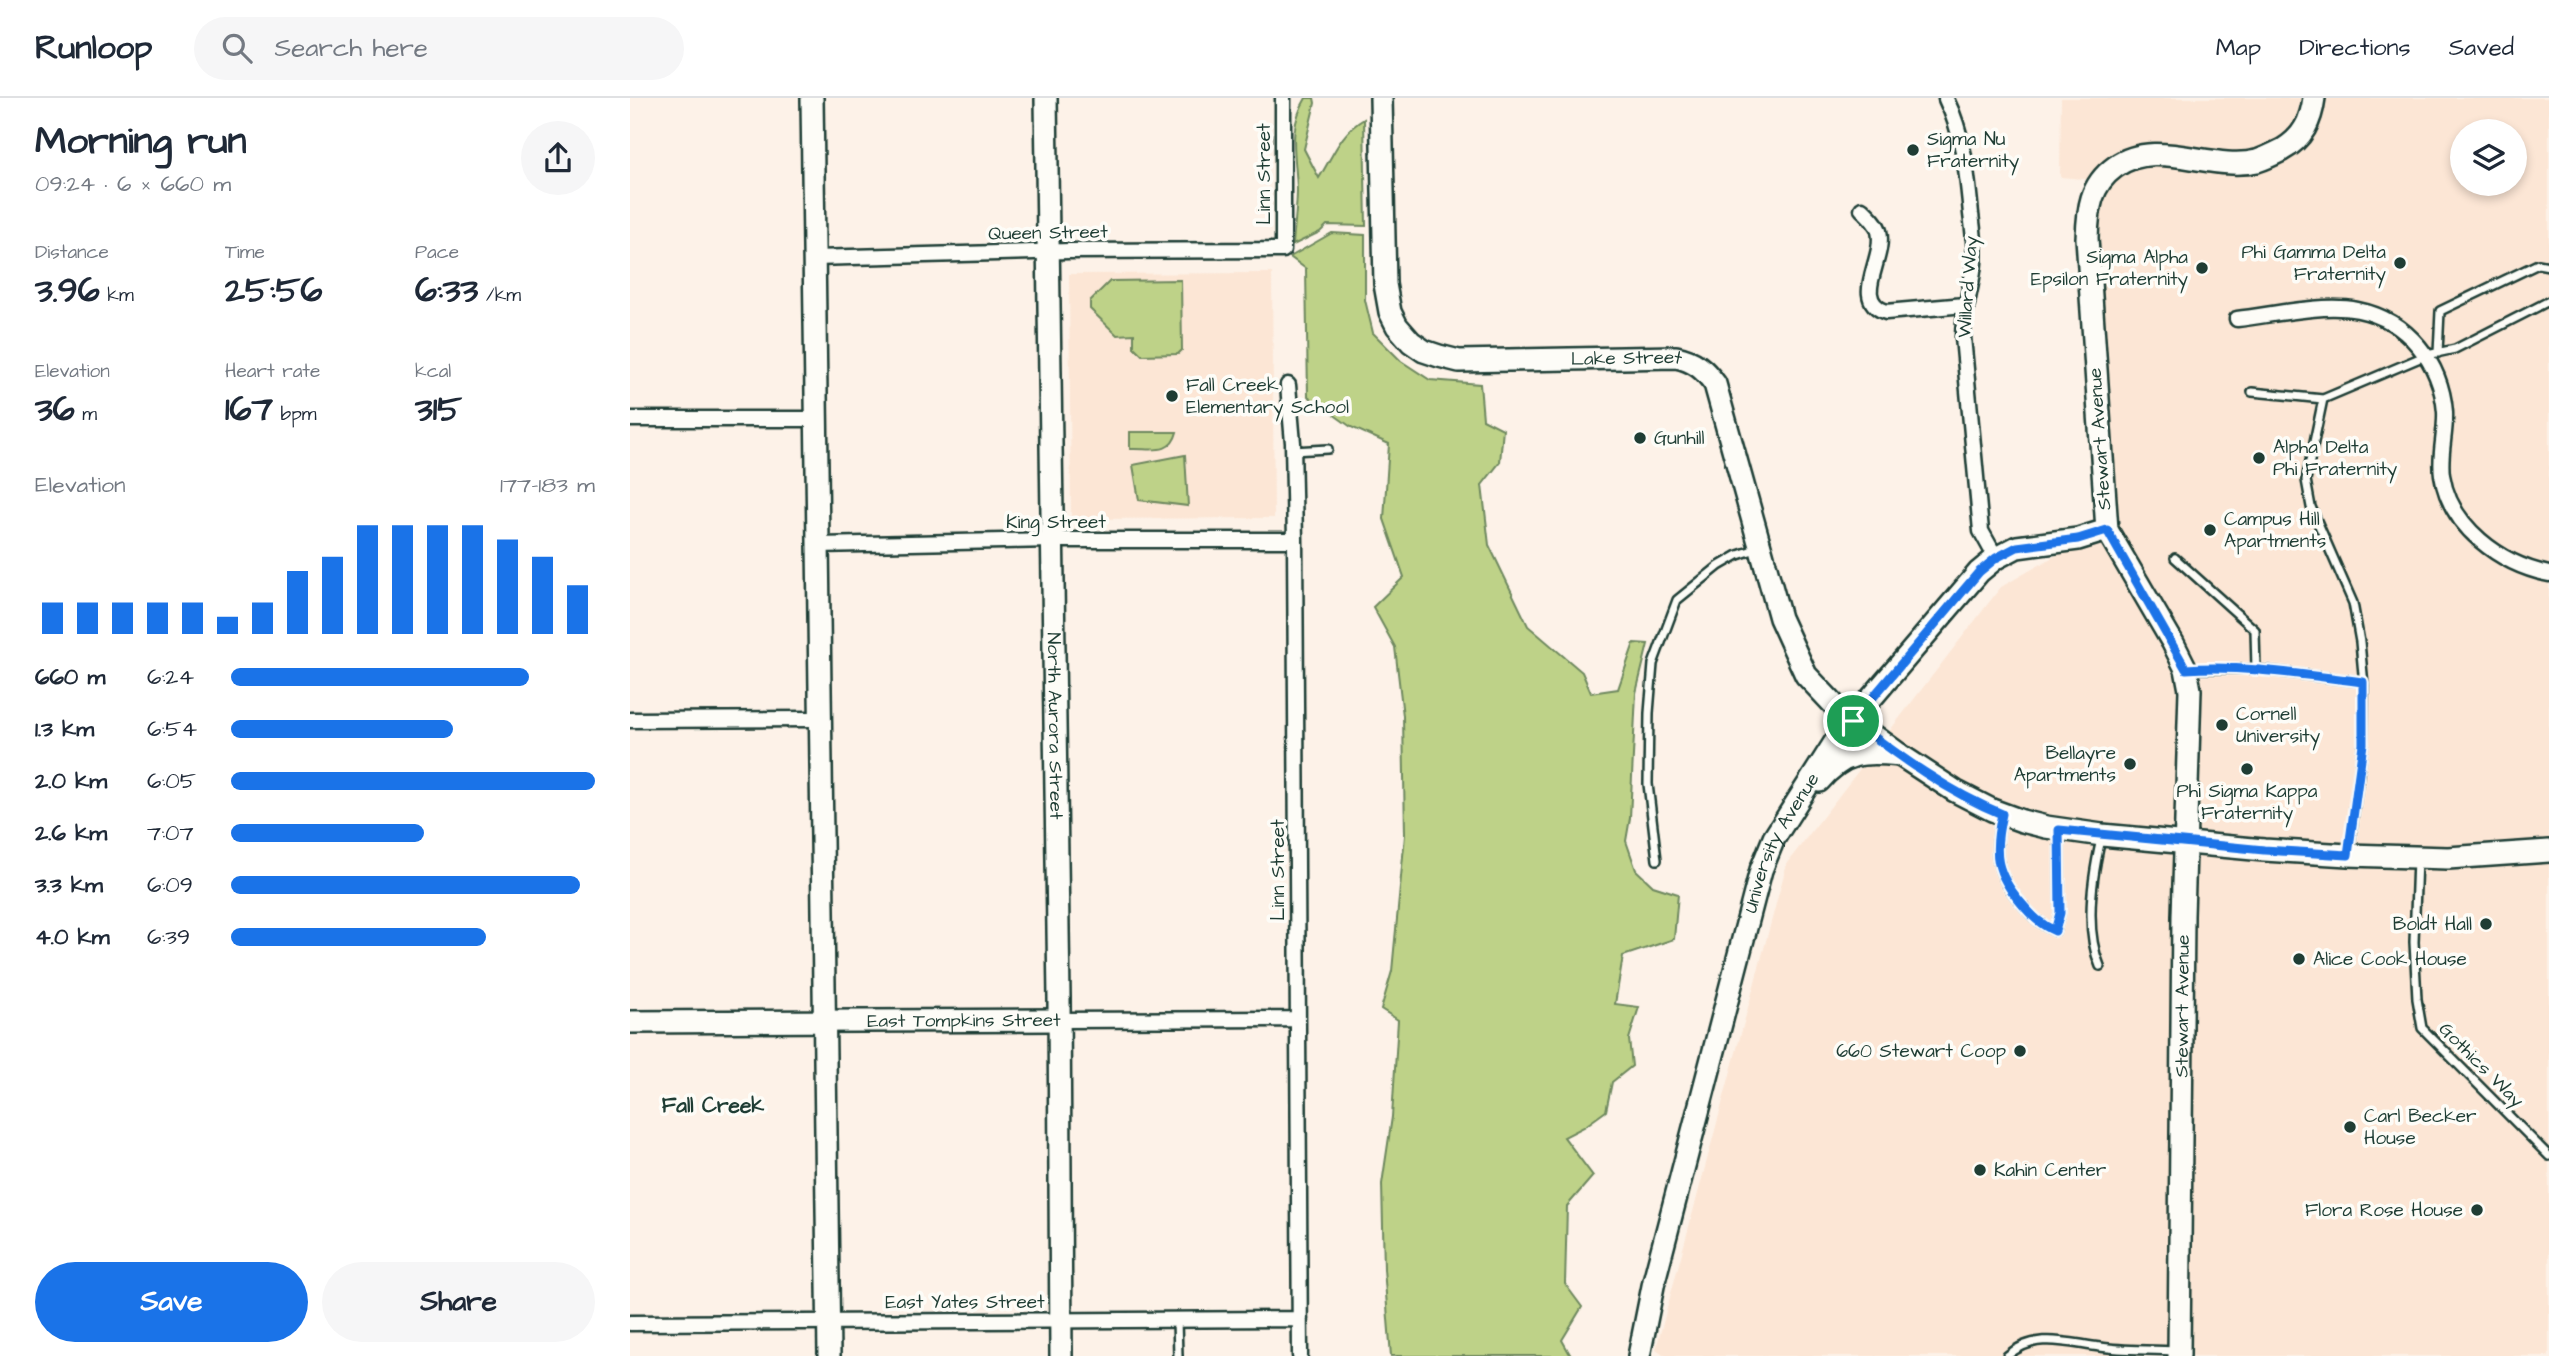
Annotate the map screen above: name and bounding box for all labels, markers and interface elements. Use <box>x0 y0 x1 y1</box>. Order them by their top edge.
search box <box>194 17 684 80</box>
text: Runloop <box>35 25 152 71</box>
icon: search <box>218 29 256 67</box>
text: Search here <box>274 30 428 66</box>
text: Map <box>2216 31 2261 65</box>
text: Directions <box>2299 31 2411 65</box>
text: Saved <box>2449 31 2514 65</box>
text: Morning run <box>35 116 247 168</box>
map controls <box>2450 119 2527 196</box>
button: layers <box>2450 119 2527 196</box>
button: share <box>521 121 595 195</box>
street label: Linn Street <box>1251 123 1278 225</box>
place label: Sigma Nu Fraternity <box>1927 126 2020 176</box>
marker: Sigma Nu Fraternity <box>1905 142 1921 158</box>
text: 09:24 · 6 × 660 m <box>35 168 231 200</box>
street label: Queen Street <box>988 218 1108 248</box>
street label: Willard Way <box>1951 235 1986 339</box>
text: Distance <box>35 239 109 266</box>
text: Time <box>225 239 265 266</box>
text: Pace <box>415 239 459 266</box>
place label: Phi Gamma Delta Fraternity <box>2241 239 2387 289</box>
place label: Sigma Alpha Epsilon Fraternity <box>2031 244 2189 294</box>
marker: Phi Gamma Delta Fraternity <box>2392 255 2408 271</box>
marker: Sigma Alpha Epsilon Fraternity <box>2194 260 2210 276</box>
text: 3.96 <box>35 266 100 315</box>
text: 25:56 <box>225 266 322 315</box>
text: 6:33 <box>415 266 478 315</box>
text: km <box>100 282 134 309</box>
text: /km <box>478 282 521 309</box>
street label: Lake Street <box>1571 343 1685 372</box>
text: Elevation <box>35 358 110 385</box>
text: Heart rate <box>225 358 320 385</box>
text: kcal <box>415 358 451 385</box>
street label: Stewart Avenue <box>2082 367 2118 511</box>
place label: Fall Creek Elementary School <box>1186 372 1349 422</box>
text: 36 <box>35 385 75 434</box>
text: 167 <box>225 385 273 434</box>
text: 315 <box>415 385 462 434</box>
marker: Fall Creek Elementary School <box>1164 388 1180 404</box>
text: m <box>75 401 97 428</box>
text: bpm <box>273 401 317 428</box>
place label: Gunhill <box>1654 425 1705 452</box>
marker: Gunhill <box>1632 430 1648 446</box>
place label: Alpha Delta Phi Fraternity <box>2273 434 2398 484</box>
marker: Alpha Delta Phi Fraternity <box>2251 450 2267 466</box>
text: Elevation <box>35 469 126 501</box>
text: 177–183 m <box>500 469 595 501</box>
place label: Campus Hill Apartments <box>2224 506 2326 555</box>
street label: King Street <box>1006 509 1106 537</box>
marker: Campus Hill Apartments <box>2202 522 2218 538</box>
street label: North Aurora Street <box>1040 632 1070 820</box>
text: 660 m <box>35 661 105 693</box>
text: 6:24 <box>147 661 194 693</box>
pin <box>1823 691 1883 751</box>
place label: Cornell University <box>2236 701 2321 751</box>
icon: arrive <box>1834 702 1872 740</box>
text: 1.3 km <box>35 713 94 745</box>
text: 6:54 <box>147 713 197 745</box>
marker: Cornell University <box>2214 717 2230 733</box>
place label: Bellayre Apartments <box>2014 740 2116 789</box>
marker: Bellayre Apartments <box>2122 756 2138 772</box>
marker: Phi Sigma Kappa Fraternity <box>2239 761 2255 777</box>
text: 2.0 km <box>35 765 107 797</box>
text: 6:05 <box>147 765 196 797</box>
street label: University Avenue <box>1737 767 1826 916</box>
place label: Phi Sigma Kappa Fraternity <box>2177 778 2318 828</box>
text: 2.6 km <box>35 817 107 849</box>
text: 7:07 <box>147 817 194 849</box>
street label: Linn Street <box>1265 819 1292 921</box>
text: 3.3 km <box>35 869 103 901</box>
text: 6:09 <box>147 869 193 901</box>
place label: Boldt Hall <box>2393 911 2472 938</box>
marker: Boldt Hall <box>2478 916 2494 932</box>
text: 4.0 km <box>35 921 110 953</box>
text: 6:39 <box>147 921 190 953</box>
street label: Stewart Avenue <box>2168 935 2196 1078</box>
place label: Alice Cook House <box>2313 946 2467 973</box>
marker: Alice Cook House <box>2291 951 2307 967</box>
street label: East Tompkins Street <box>867 1006 1061 1034</box>
street label: Gothics Way <box>2432 1016 2530 1115</box>
place label: 660 Stewart Coop <box>1836 1038 2006 1065</box>
marker: 660 Stewart Coop <box>2012 1043 2028 1059</box>
district label: Fall Creek <box>662 1091 764 1120</box>
place label: Carl Becker House <box>2364 1103 2477 1152</box>
marker: Carl Becker House <box>2342 1119 2358 1135</box>
place label: Kahin Center <box>1994 1157 2107 1184</box>
marker: Kahin Center <box>1972 1162 1988 1178</box>
place label: Flora Rose House <box>2305 1197 2463 1224</box>
marker: Flora Rose House <box>2469 1202 2485 1218</box>
button: Save <box>35 1262 308 1342</box>
button: Share <box>322 1262 595 1342</box>
street label: East Yates Street <box>885 1289 1045 1316</box>

